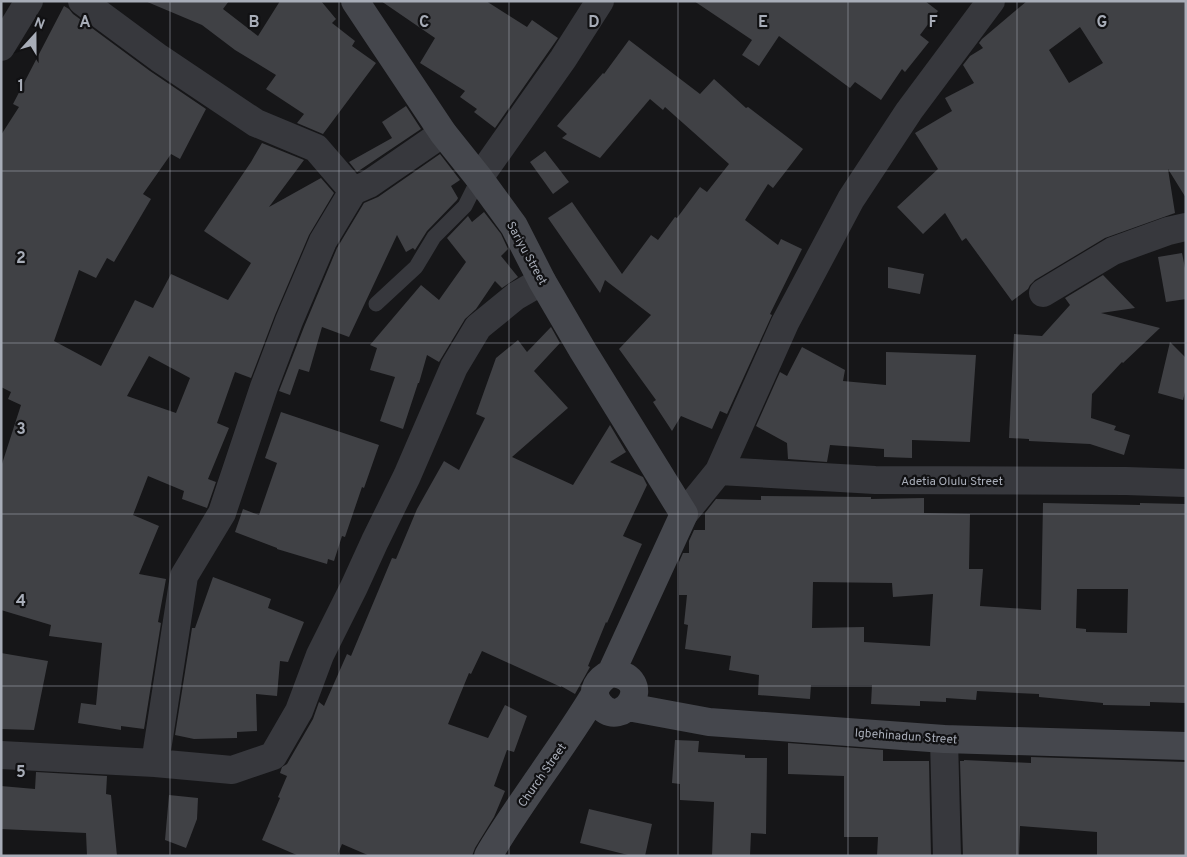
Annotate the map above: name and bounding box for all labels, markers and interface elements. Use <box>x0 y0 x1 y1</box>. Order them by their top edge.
north arrow <box>10 10 60 60</box>
text: A <box>79 13 91 33</box>
text: B <box>248 13 260 33</box>
text: C <box>419 13 429 33</box>
text: D <box>588 13 600 33</box>
text: E <box>758 13 768 33</box>
text: F <box>928 13 938 33</box>
text: G <box>1097 13 1107 33</box>
text: N <box>31 15 47 34</box>
text: 1 <box>18 77 24 97</box>
street label: Sariyu Street <box>502 219 550 288</box>
text: 2 <box>16 249 26 269</box>
text: 3 <box>16 420 26 440</box>
street label: Adetia Olulu Street <box>901 474 1003 490</box>
text: 4 <box>16 592 26 612</box>
street label: Igbehinadun Street <box>854 725 958 749</box>
street label: Church Street <box>515 741 571 811</box>
text: 5 <box>16 763 26 783</box>

